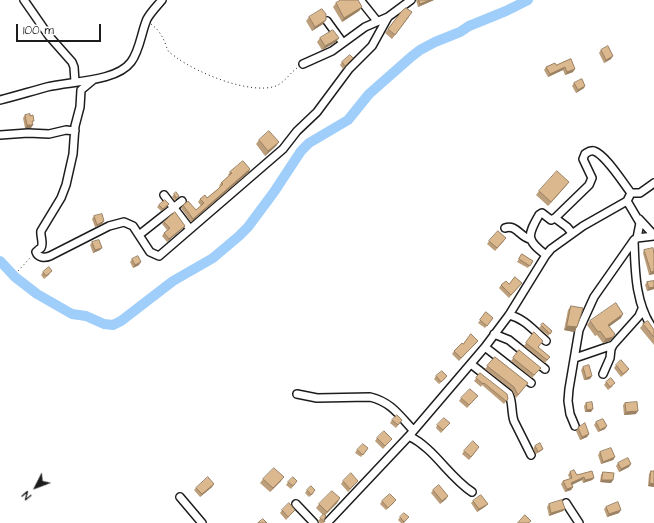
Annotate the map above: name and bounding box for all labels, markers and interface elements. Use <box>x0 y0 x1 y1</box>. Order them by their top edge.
scale bar <box>18 16 103 42</box>
text: 100 m <box>23 22 54 39</box>
north arrow <box>16 467 56 507</box>
text: N <box>19 488 35 503</box>

